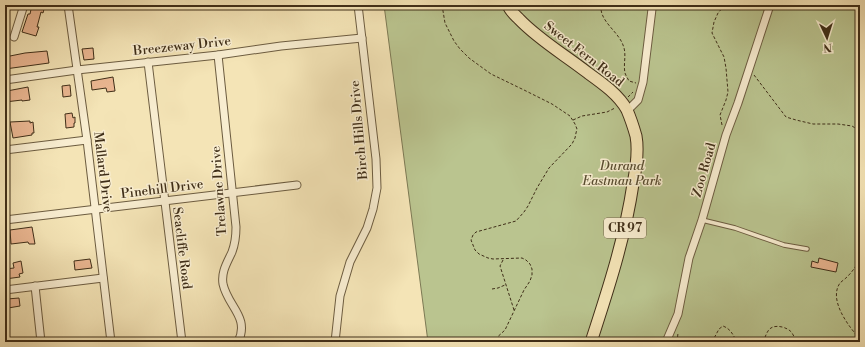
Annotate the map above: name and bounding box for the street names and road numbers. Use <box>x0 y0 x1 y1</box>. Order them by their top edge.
street label: Sweet Fern Road <box>541 18 628 91</box>
street label: Breezeway Drive <box>131 33 232 59</box>
street label: Birch Hills Drive <box>347 79 371 181</box>
street label: Mallard Drive <box>90 131 116 214</box>
street label: Zoo Road <box>689 140 720 199</box>
street label: Trelawne Drive <box>208 145 230 236</box>
street label: Pinehill Drive <box>120 176 205 202</box>
street label: Seacliffe Road <box>169 206 195 291</box>
road number: CR 97 <box>604 218 646 238</box>

